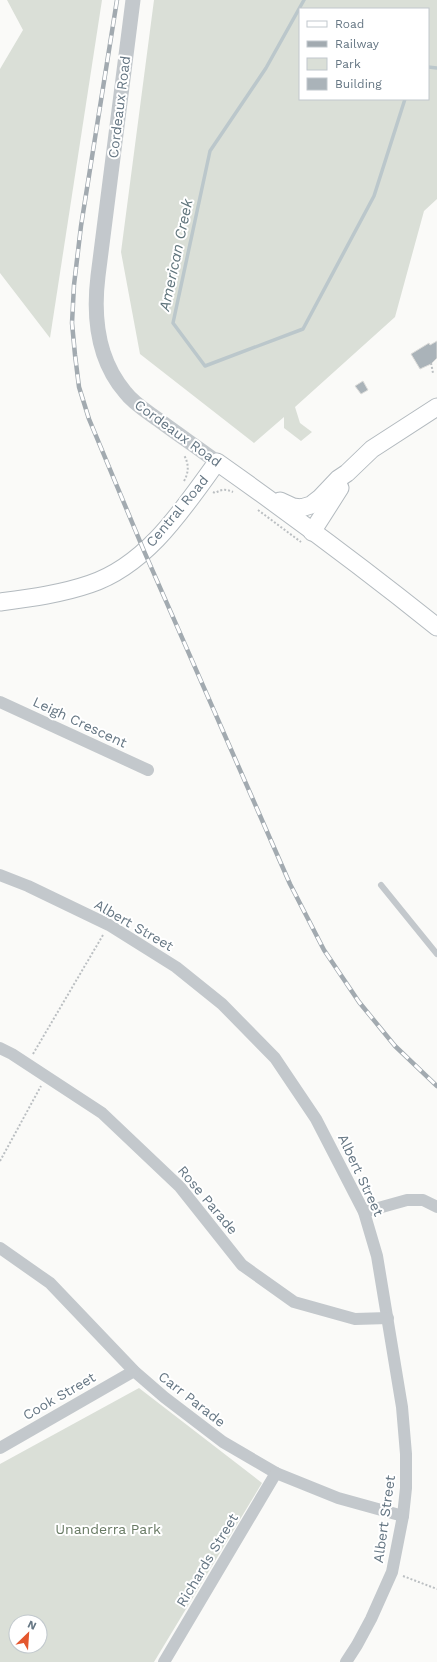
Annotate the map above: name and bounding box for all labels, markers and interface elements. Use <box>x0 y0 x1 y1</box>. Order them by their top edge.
legend <box>299 8 429 100</box>
text: Road <box>335 17 364 31</box>
text: Railway <box>335 37 380 51</box>
street label: Cordeaux Road <box>105 55 133 159</box>
text: Park <box>335 57 361 71</box>
text: Building <box>335 77 382 91</box>
water label: American Creek <box>155 197 197 314</box>
street label: Cordeaux Road <box>132 396 224 470</box>
street label: Central Road <box>142 472 212 550</box>
street label: Leigh Crescent <box>31 693 130 751</box>
street label: Albert Street <box>92 896 176 954</box>
street label: Albert Street <box>335 1132 387 1219</box>
street label: Rose Parade <box>175 1163 241 1237</box>
street label: Carr Parade <box>155 1368 229 1430</box>
street label: Cook Street <box>20 1369 98 1423</box>
street label: Albert Street <box>370 1474 398 1564</box>
street label: Richards Street <box>173 1510 241 1610</box>
park label: Unanderra Park <box>55 1521 161 1537</box>
north arrow <box>8 1614 48 1654</box>
text: N <box>26 1618 38 1633</box>

